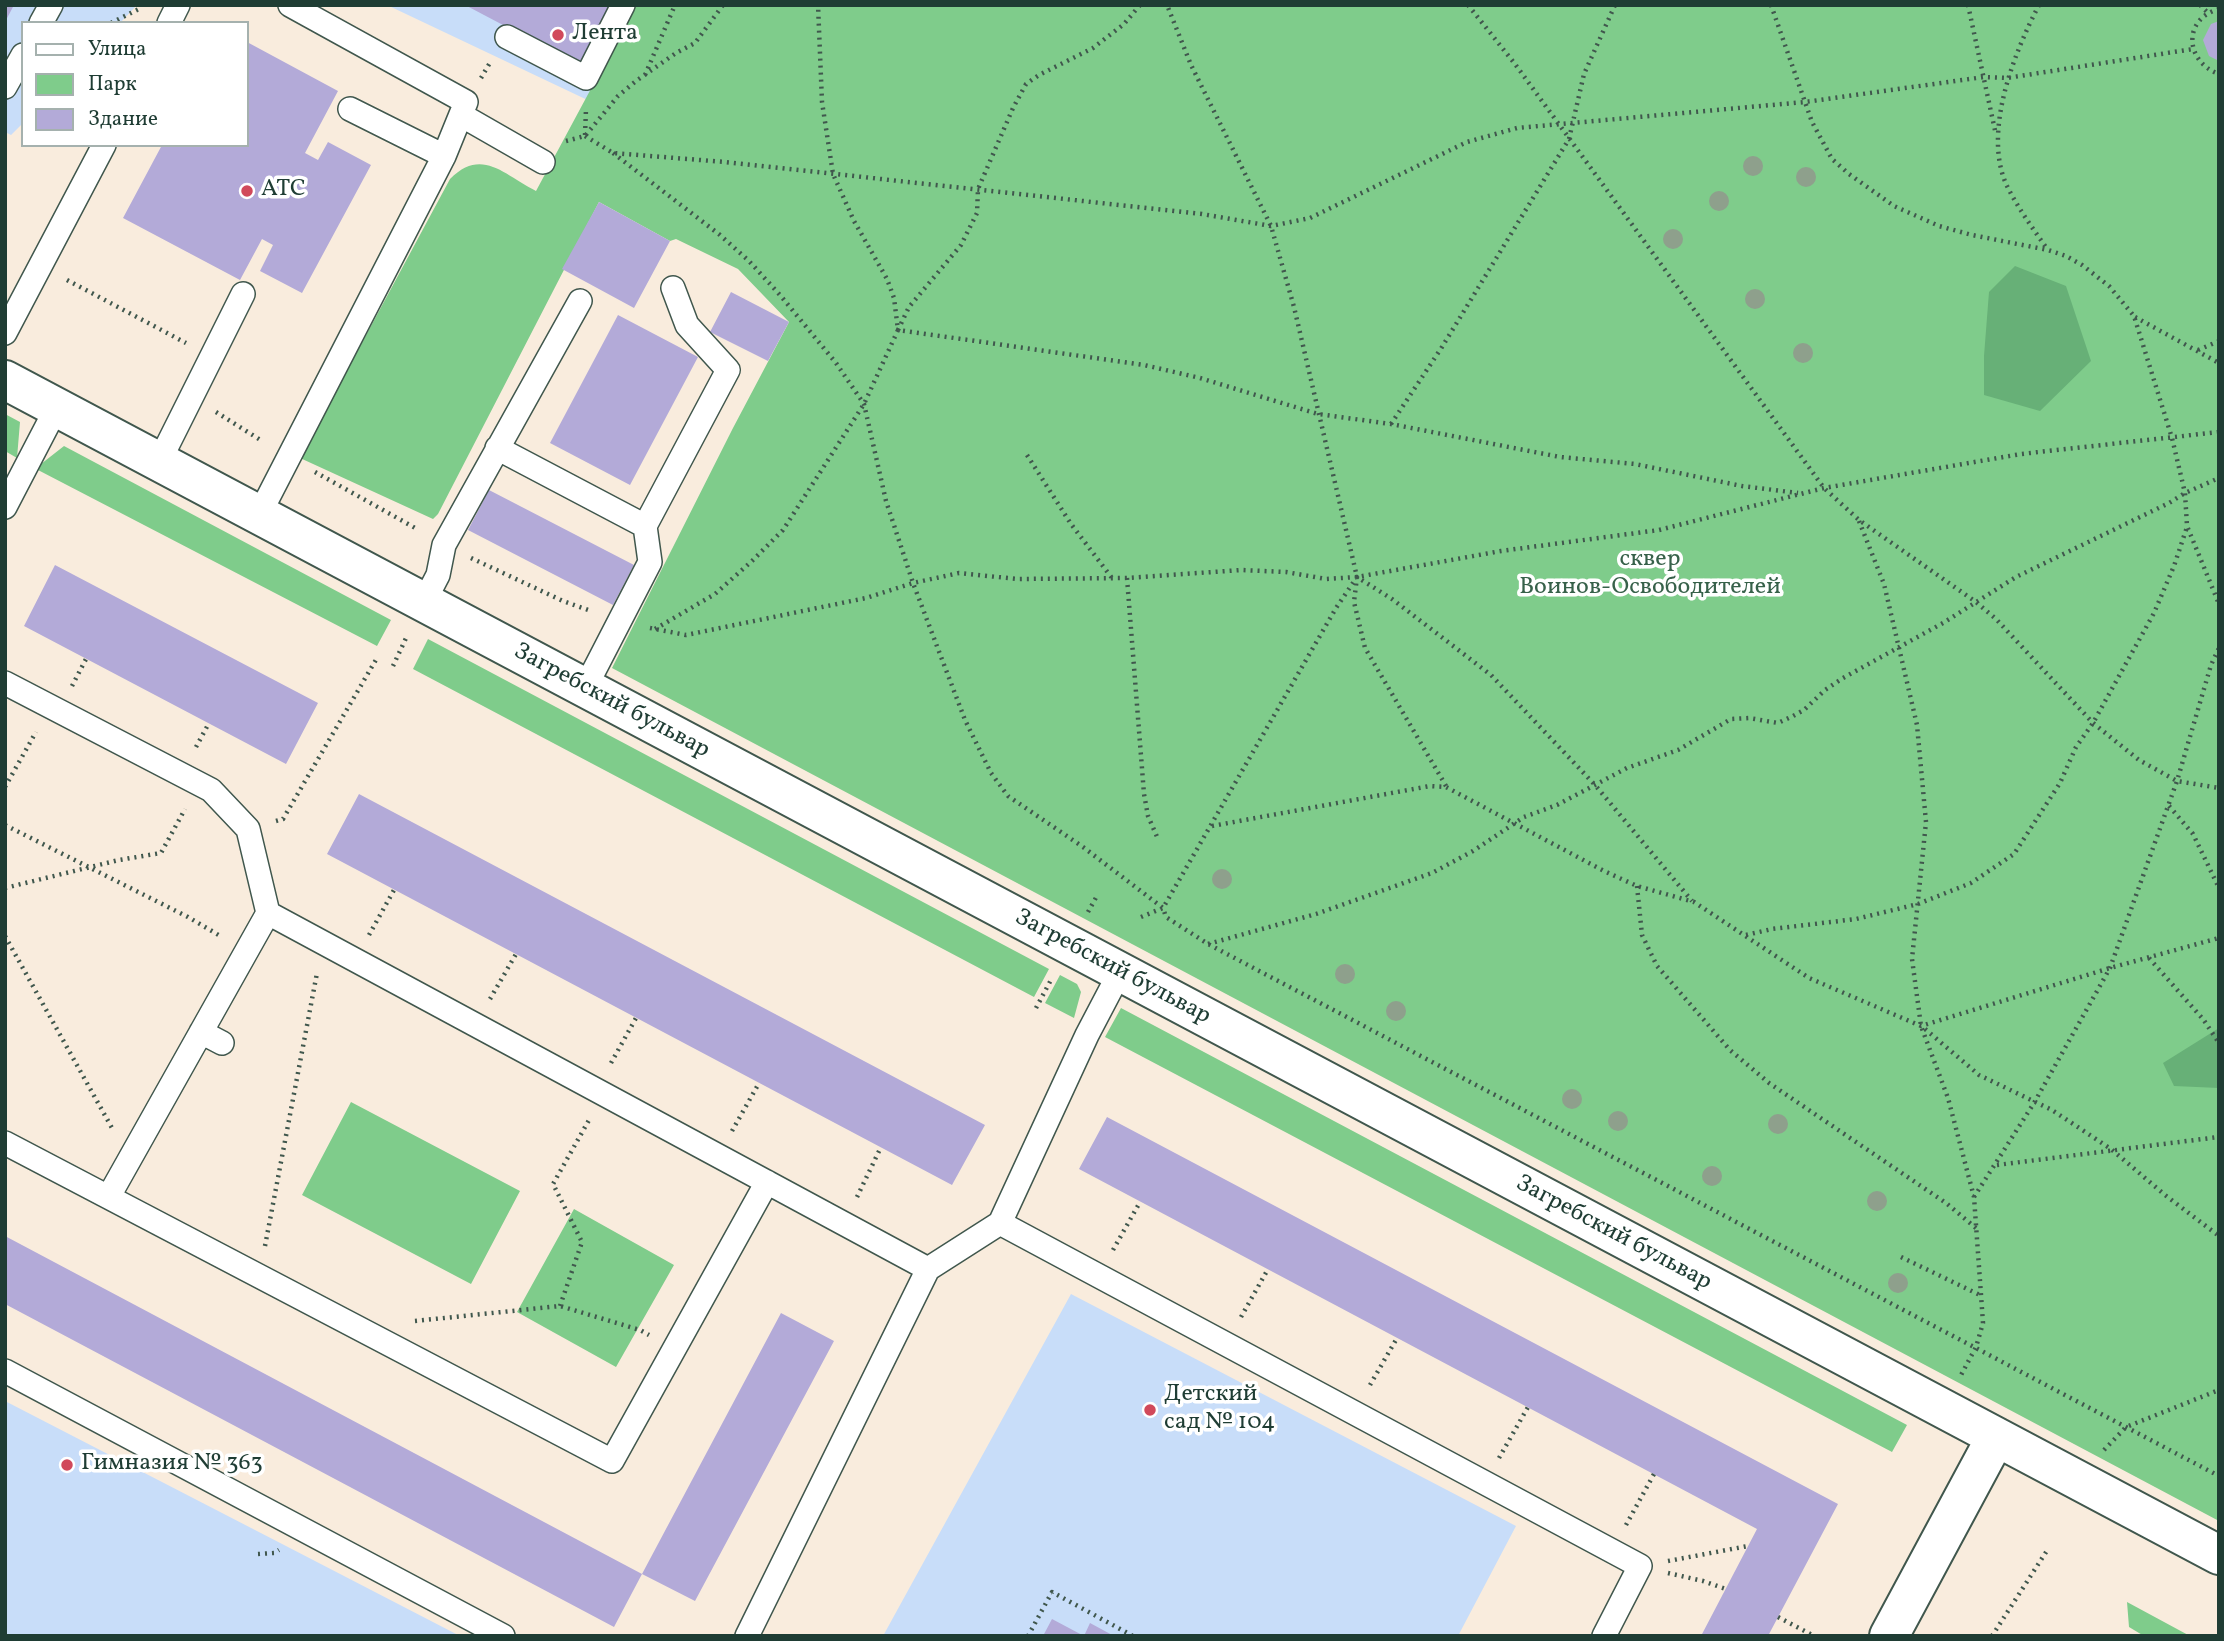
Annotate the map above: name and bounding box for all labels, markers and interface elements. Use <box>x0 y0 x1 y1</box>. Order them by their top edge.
legend <box>21 21 248 147</box>
place label: Лента <box>572 21 638 49</box>
marker: Лента <box>550 27 566 43</box>
text: Улица <box>88 35 146 64</box>
text: Парк <box>88 70 137 99</box>
text: Здание <box>88 105 158 134</box>
place label: АТС <box>261 177 306 205</box>
marker: АТС <box>239 183 255 199</box>
park label: сквер Воинов-Освободителей <box>1519 547 1781 603</box>
street label: Загребский бульвар <box>508 638 714 766</box>
street label: Загребский бульвар <box>1009 904 1215 1032</box>
street label: Загребский бульвар <box>1510 1170 1716 1298</box>
place label: Детский сад № 104 <box>1164 1382 1275 1438</box>
marker: Детский сад № 104 <box>1142 1402 1158 1418</box>
place label: Гимназия № 363 <box>81 1451 263 1479</box>
marker: Гимназия № 363 <box>59 1457 75 1473</box>

